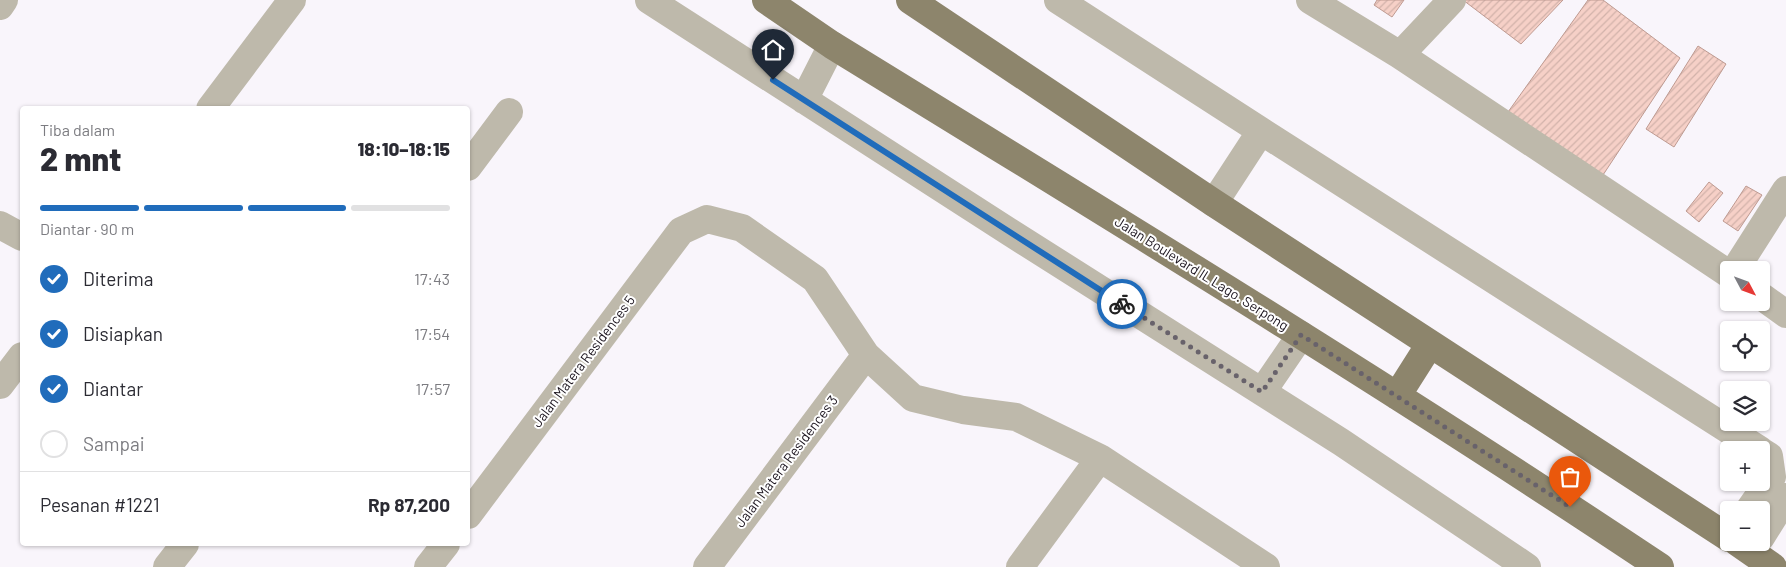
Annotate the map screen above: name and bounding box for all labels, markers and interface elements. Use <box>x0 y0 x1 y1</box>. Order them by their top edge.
pin <box>752 29 794 80</box>
icon: home <box>759 36 787 64</box>
text: Tiba dalam <box>40 120 115 139</box>
text: 18:10–18:15 <box>358 137 450 160</box>
text: 2 mnt <box>40 139 121 177</box>
street label: Jalan Boulevard IL Lago. Serpong <box>1112 212 1292 334</box>
text: Diantar · 90 m <box>40 219 134 238</box>
north arrow <box>1720 261 1770 311</box>
map controls <box>1720 261 1770 551</box>
icon: check <box>40 265 68 293</box>
text: Diterima <box>83 267 154 290</box>
text: 17:43 <box>414 269 450 288</box>
courier <box>1097 279 1147 329</box>
icon: bike <box>1108 290 1136 318</box>
street label: Jalan Matera Residences 5 <box>528 292 638 430</box>
icon: check <box>40 320 68 348</box>
button: locate <box>1720 321 1770 371</box>
text: Disiapkan <box>83 322 163 345</box>
text: 17:54 <box>414 324 450 343</box>
icon: check <box>40 375 68 403</box>
text: Diantar <box>83 377 143 400</box>
text: 17:57 <box>416 379 450 398</box>
button: layers <box>1720 381 1770 431</box>
street label: Jalan Matera Residences 3 <box>731 392 841 530</box>
text: Sampai <box>83 432 145 455</box>
button: + <box>1720 441 1770 491</box>
pin <box>1549 456 1591 507</box>
icon: bag <box>1556 463 1584 491</box>
text: Pesanan #1221 <box>40 493 160 516</box>
text: Rp 87,200 <box>368 493 450 516</box>
button: − <box>1720 501 1770 551</box>

